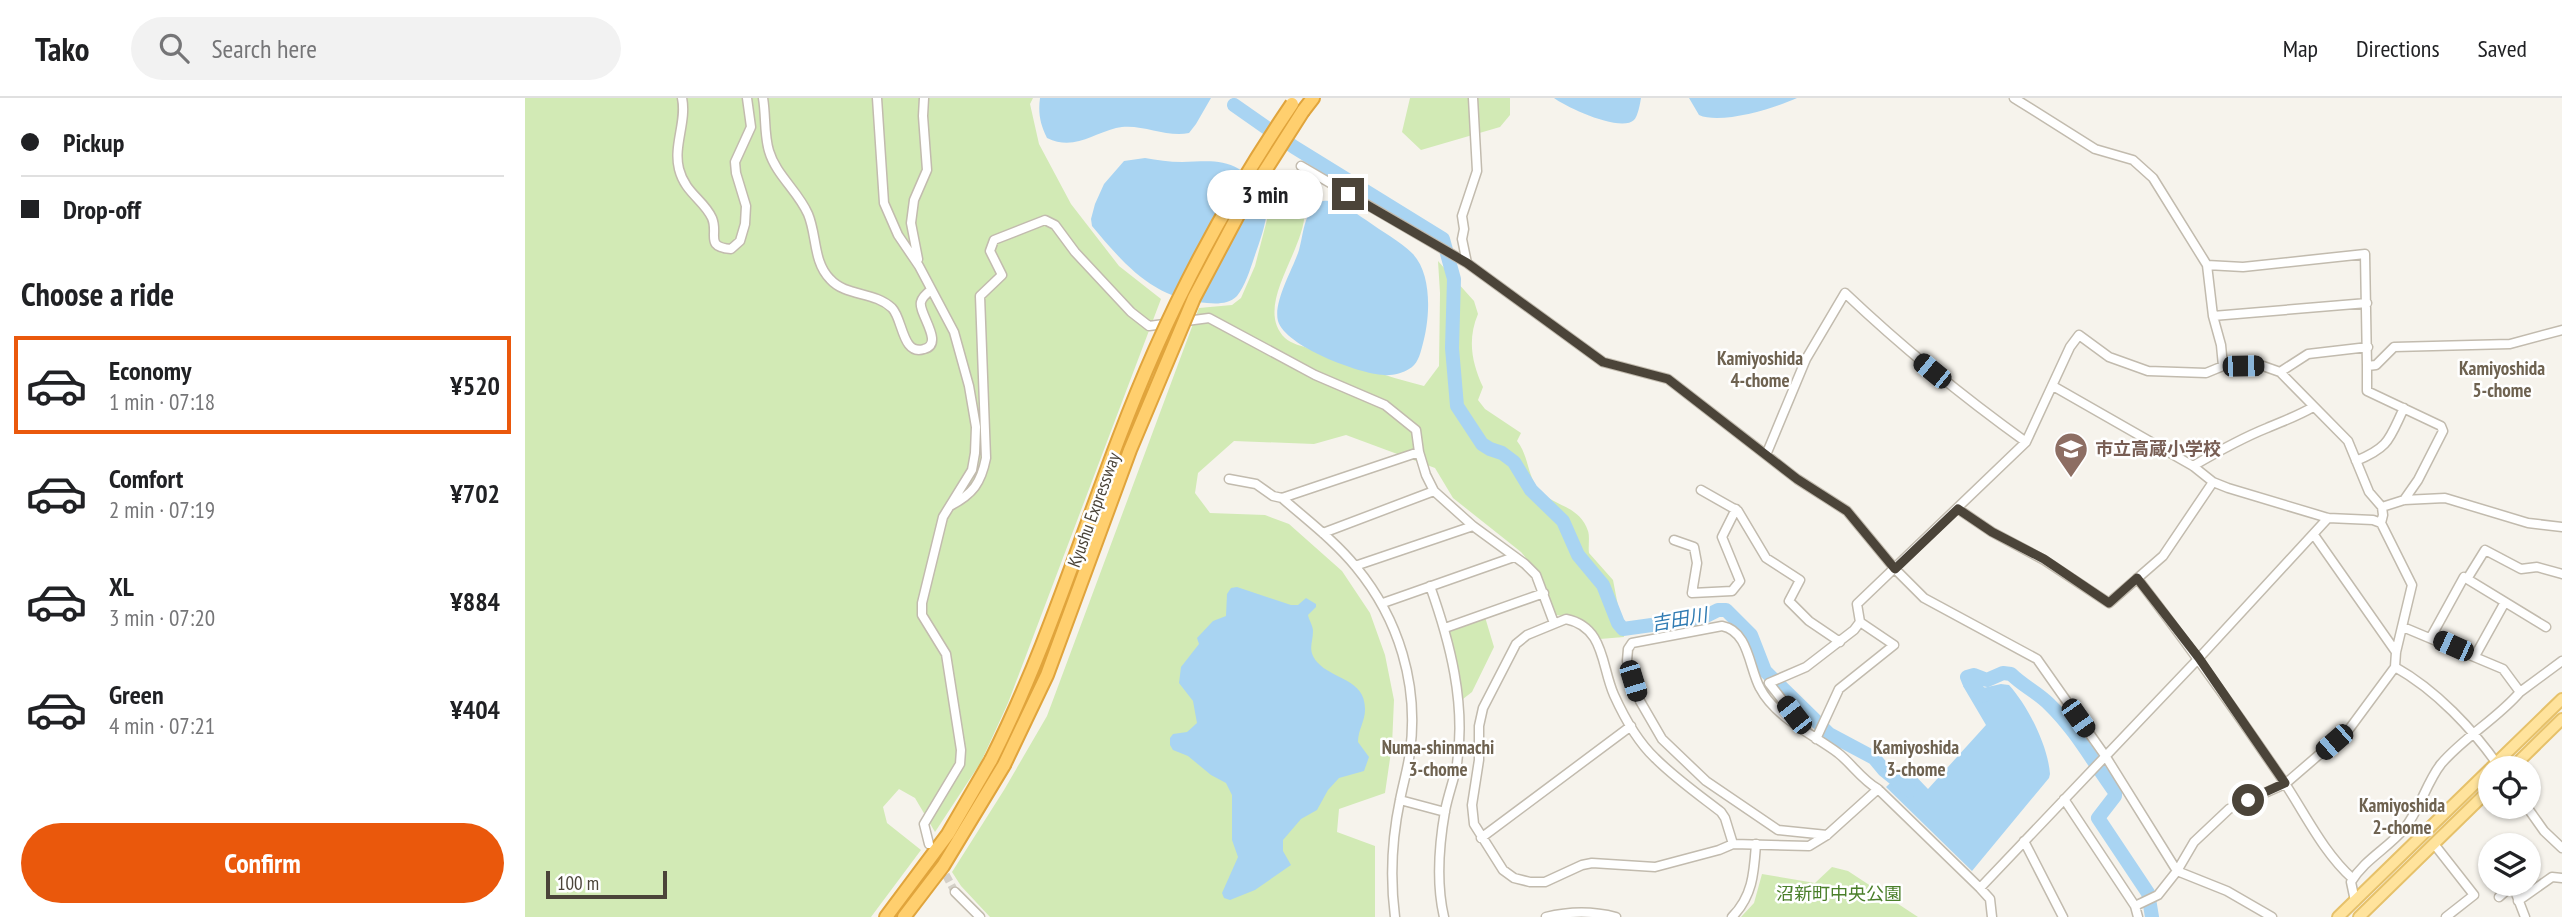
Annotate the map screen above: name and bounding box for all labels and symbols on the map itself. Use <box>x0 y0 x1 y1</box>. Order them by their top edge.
callout: 3 min <box>1208 170 1323 218</box>
route end <box>1332 178 1364 210</box>
district label: Kamiyoshida 4-chome <box>1717 346 1803 392</box>
car <box>1910 350 1955 392</box>
car <box>2222 355 2265 377</box>
district label: Kamiyoshida 5-chome <box>2459 356 2545 402</box>
school or university icon: 市立高蔵小学校 <box>2052 430 2090 479</box>
place label: 市立高蔵小学校 <box>2095 437 2221 460</box>
street label: Kyushu Expressway <box>1062 449 1125 570</box>
water label: 吉田川 <box>1649 602 1711 636</box>
car <box>2430 628 2477 664</box>
car <box>1617 658 1650 704</box>
car <box>1773 692 1816 738</box>
car <box>2058 695 2099 741</box>
car <box>2312 720 2357 764</box>
district label: Numa-shinmachi 3-chome <box>1382 735 1494 781</box>
district label: Kamiyoshida 3-chome <box>1873 735 1959 781</box>
route start <box>2232 784 2264 816</box>
district label: Kamiyoshida 2-chome <box>2359 793 2445 839</box>
scale bar <box>546 868 667 900</box>
park label: 沼新町中央公園 <box>1776 882 1902 905</box>

